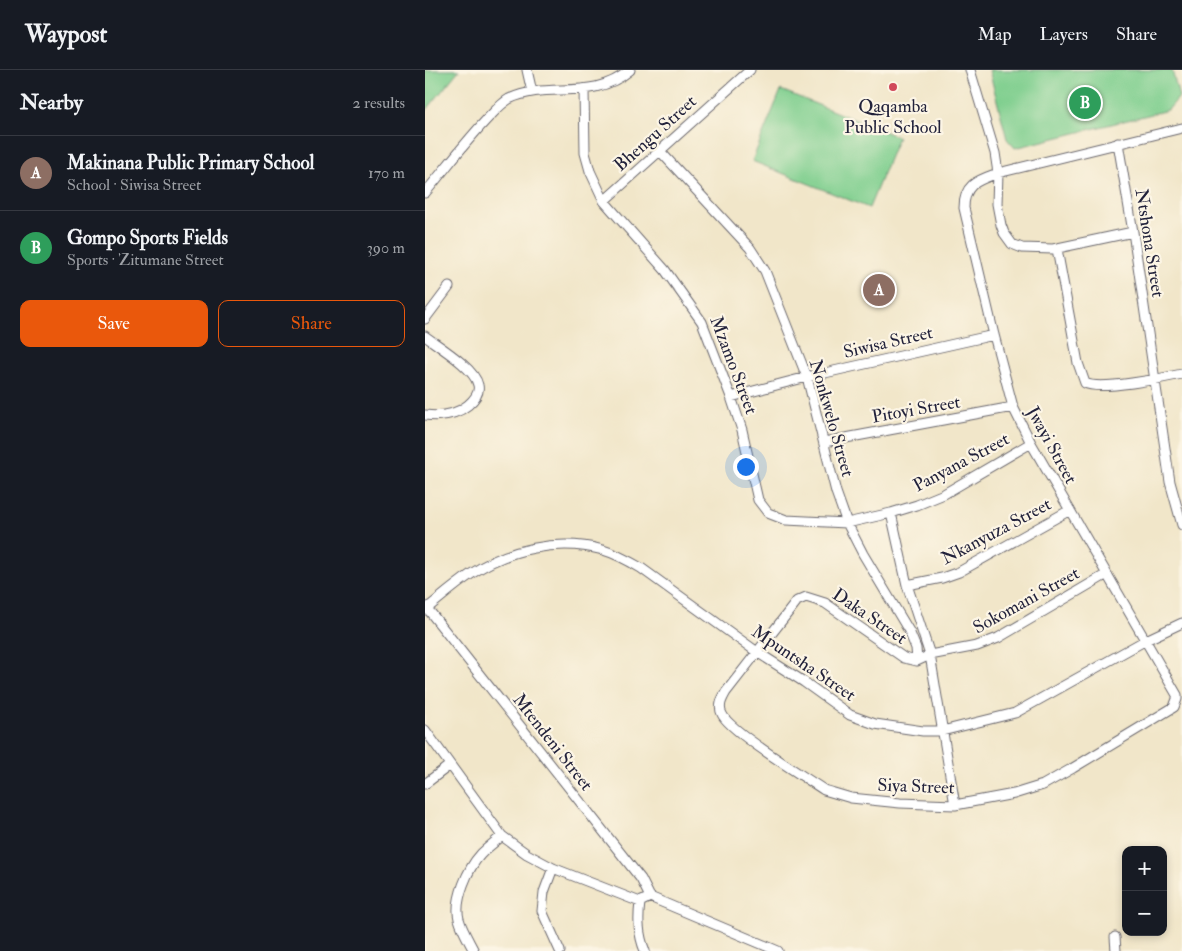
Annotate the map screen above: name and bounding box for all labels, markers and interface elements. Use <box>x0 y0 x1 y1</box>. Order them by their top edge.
text: Waypost <box>25 19 107 50</box>
text: Map <box>978 23 1012 46</box>
text: Layers <box>1040 23 1088 46</box>
text: Share <box>1116 23 1157 46</box>
marker: Qaqamba Public School <box>887 81 899 93</box>
pin: B <box>1069 84 1101 122</box>
text: Nearby <box>20 89 83 116</box>
street label: Bhengu Street <box>609 90 702 177</box>
text: 2 results <box>352 93 405 113</box>
place label: Qaqamba Public School <box>844 95 942 139</box>
text: Makinana Public Primary School <box>67 151 314 175</box>
text: A <box>31 163 41 183</box>
text: 170 m <box>368 163 405 183</box>
text: School · Siwisa Street <box>67 175 201 195</box>
street label: Ntshona Street <box>1130 187 1169 299</box>
text: Gompo Sports Fields <box>67 226 228 250</box>
text: B <box>31 238 41 258</box>
text: 390 m <box>367 238 405 258</box>
text: Sports · Zitumane Street <box>67 250 224 270</box>
pin: A <box>863 271 895 309</box>
button: Save <box>20 300 208 347</box>
button: Share <box>218 300 405 347</box>
street label: Mzamo Street <box>704 313 763 418</box>
street label: Siwisa Street <box>841 321 935 364</box>
street label: Nonkwelo Street <box>804 357 859 480</box>
street label: Pitoyi Street <box>870 390 962 429</box>
street label: Jwayi Street <box>1020 402 1082 488</box>
street label: Panyana Street <box>909 427 1013 497</box>
your location <box>733 454 759 480</box>
street label: Nkanyuza Street <box>937 493 1055 570</box>
street label: Sokomani Street <box>969 562 1084 639</box>
street label: Daka Street <box>828 583 912 650</box>
street label: Mpuntsha Street <box>747 620 860 707</box>
street label: Mtendeni Street <box>507 689 598 796</box>
street label: Siya Street <box>877 774 955 799</box>
map controls <box>1122 846 1167 936</box>
button: + <box>1122 846 1167 891</box>
button: − <box>1122 891 1167 936</box>

